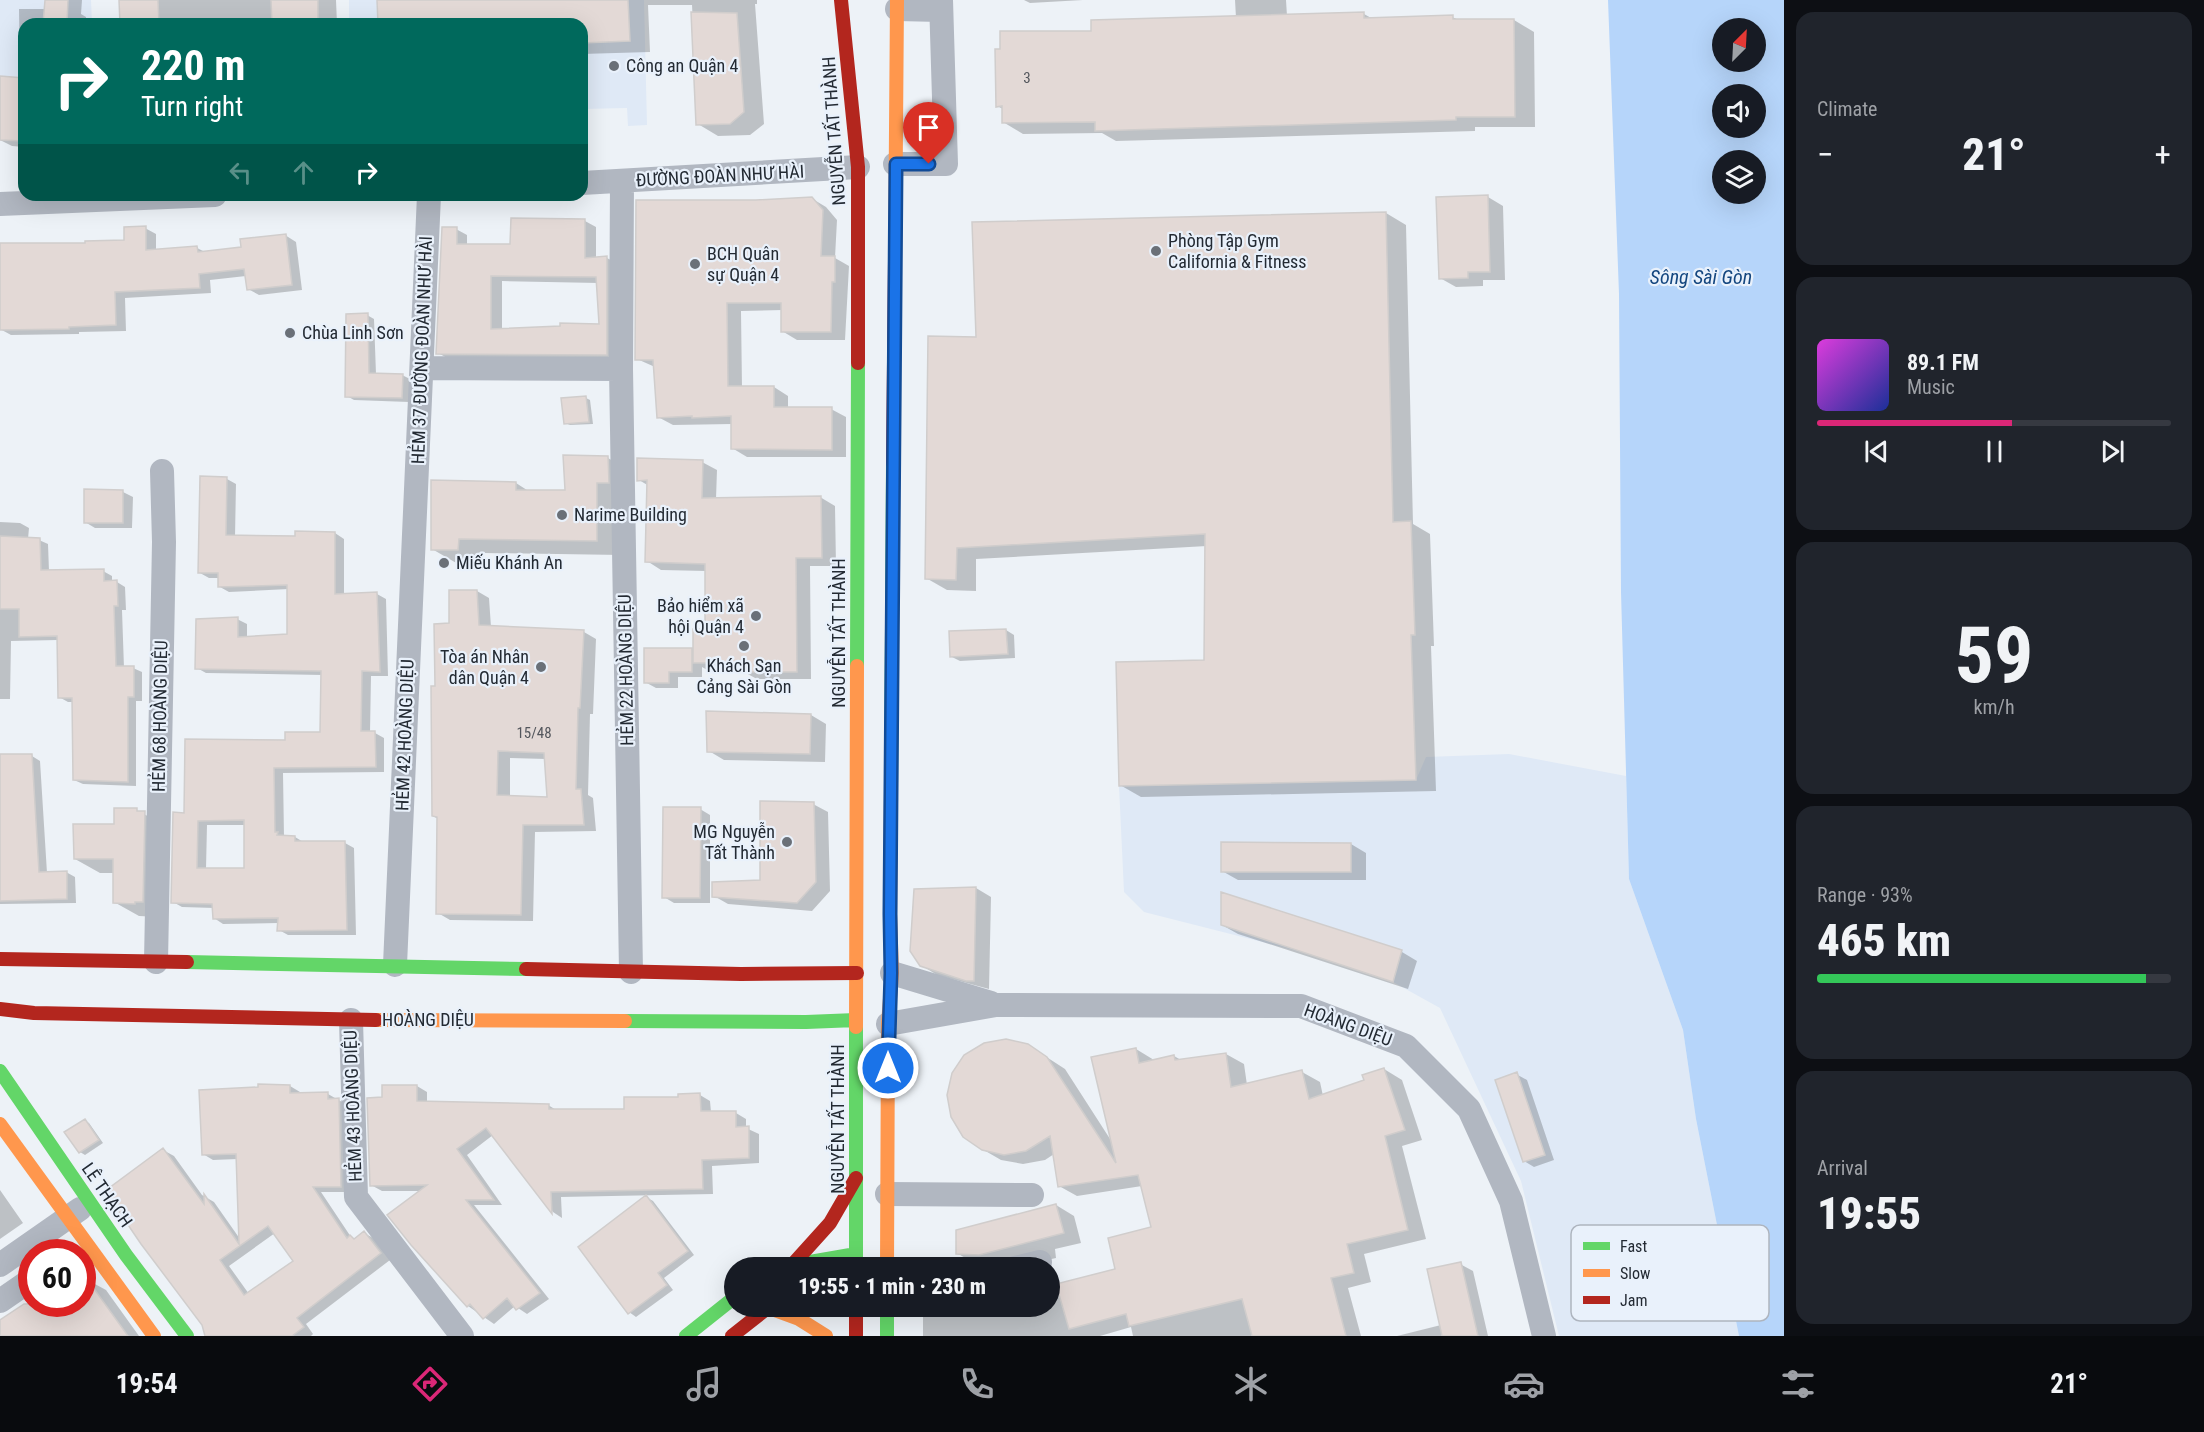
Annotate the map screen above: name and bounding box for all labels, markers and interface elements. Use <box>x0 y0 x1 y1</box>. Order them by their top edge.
north arrow <box>1712 18 1766 72</box>
map controls <box>1712 18 1766 204</box>
text: 220 m <box>141 41 246 90</box>
icon: right <box>42 42 120 120</box>
place label: Công an Quận 4 <box>626 55 738 76</box>
street label: NGUYỄN TẤT THÀNH <box>817 56 849 206</box>
marker: Công an Quận 4 <box>607 59 621 73</box>
house number: 3 <box>1023 69 1031 87</box>
button: sound <box>1712 84 1766 138</box>
text: Turn right <box>141 91 243 123</box>
text: Climate <box>1817 97 1877 121</box>
pin <box>903 102 954 164</box>
icon: arrive <box>912 111 945 144</box>
text: 21° <box>1962 128 2026 181</box>
text: − <box>1817 135 1834 174</box>
text: + <box>2155 135 2171 174</box>
button: layers <box>1712 150 1766 204</box>
icon: left <box>224 156 257 189</box>
icon: ahead <box>287 156 320 189</box>
icon: right <box>350 156 383 189</box>
street label: ĐƯỜNG ĐOÀN NHƯ HÀI <box>635 161 805 190</box>
place label: Phòng Tập Gym California & Fitness <box>1168 230 1307 272</box>
street label: HẺM 37 ĐƯỜNG ĐOÀN NHƯ HÀI <box>406 236 436 464</box>
place label: BCH Quân sự Quận 4 <box>707 243 779 285</box>
marker: Phòng Tập Gym California & Fitness <box>1149 244 1163 258</box>
marker: BCH Quân sự Quận 4 <box>688 257 702 271</box>
water label: Sông Sài Gòn <box>1650 265 1752 289</box>
place label: Chùa Linh Sơn <box>302 322 404 343</box>
marker: Chùa Linh Sơn <box>283 326 297 340</box>
text: 89.1 FM <box>1907 350 1979 375</box>
text: Music <box>1907 375 1955 399</box>
icon: previous <box>1860 435 1893 468</box>
icon: pause <box>1978 435 2011 468</box>
icon: next <box>2096 435 2129 468</box>
place label: Narime Building <box>574 504 687 525</box>
marker: Narime Building <box>555 508 569 522</box>
place label: Miếu Khánh An <box>456 552 563 573</box>
marker: Miếu Khánh An <box>437 556 451 570</box>
street label: NGUYỄN TẤT THÀNH <box>827 558 849 708</box>
street label: HẺM 22 HOÀNG DIỆU <box>613 594 637 746</box>
place label: Bảo hiểm xã hội Quận 4 <box>657 595 744 637</box>
marker: Bảo hiểm xã hội Quận 4 <box>749 609 763 623</box>
text: 59 <box>1955 610 2033 701</box>
marker: Khách Sạn Cảng Sài Gòn <box>737 639 751 653</box>
street label: HẺM 68 HOÀNG DIỆU <box>147 640 171 792</box>
place label: Tòa án Nhân dân Quận 4 <box>440 646 529 688</box>
place label: Khách Sạn Cảng Sài Gòn <box>696 655 792 697</box>
street label: HẺM 42 HOÀNG DIỆU <box>390 659 418 811</box>
marker: Tòa án Nhân dân Quận 4 <box>534 660 548 674</box>
text: km/h <box>1973 695 2015 719</box>
house number: 15/48 <box>516 724 552 742</box>
place label: MG Nguyễn Tất Thành <box>693 821 775 863</box>
marker: MG Nguyễn Tất Thành <box>780 835 794 849</box>
text: Range · 93% <box>1817 883 1913 907</box>
text: 465 km <box>1817 914 1951 967</box>
street label: HOÀNG DIỆU <box>1301 999 1395 1050</box>
street label: HOÀNG DIỆU <box>382 1009 474 1030</box>
street label: HẺM 43 HOÀNG DIỆU <box>338 1030 366 1182</box>
position arrow <box>856 1036 920 1100</box>
street label: NGUYỄN TẤT THÀNH <box>826 1044 848 1194</box>
text: Arrival <box>1817 1156 1868 1180</box>
street label: LÊ THẠCH <box>78 1159 137 1231</box>
text: 19:55 <box>1817 1187 1921 1240</box>
legend <box>1571 1225 1769 1321</box>
text: Fast <box>1620 1237 1647 1256</box>
speed limit sign: 60 <box>18 1239 96 1317</box>
text: Slow <box>1620 1264 1650 1283</box>
text: 19:55 · 1 min · 230 m <box>798 1274 986 1299</box>
text: Jam <box>1620 1291 1647 1310</box>
icon: directions <box>409 1363 451 1405</box>
icon: music <box>683 1363 725 1405</box>
icon: phone <box>956 1363 998 1405</box>
icon: climate <box>1230 1363 1272 1405</box>
icon: car <box>1503 1363 1545 1405</box>
icon: filters <box>1777 1363 1819 1405</box>
text: 19:54 <box>116 1368 178 1400</box>
text: 21° <box>2050 1368 2088 1400</box>

